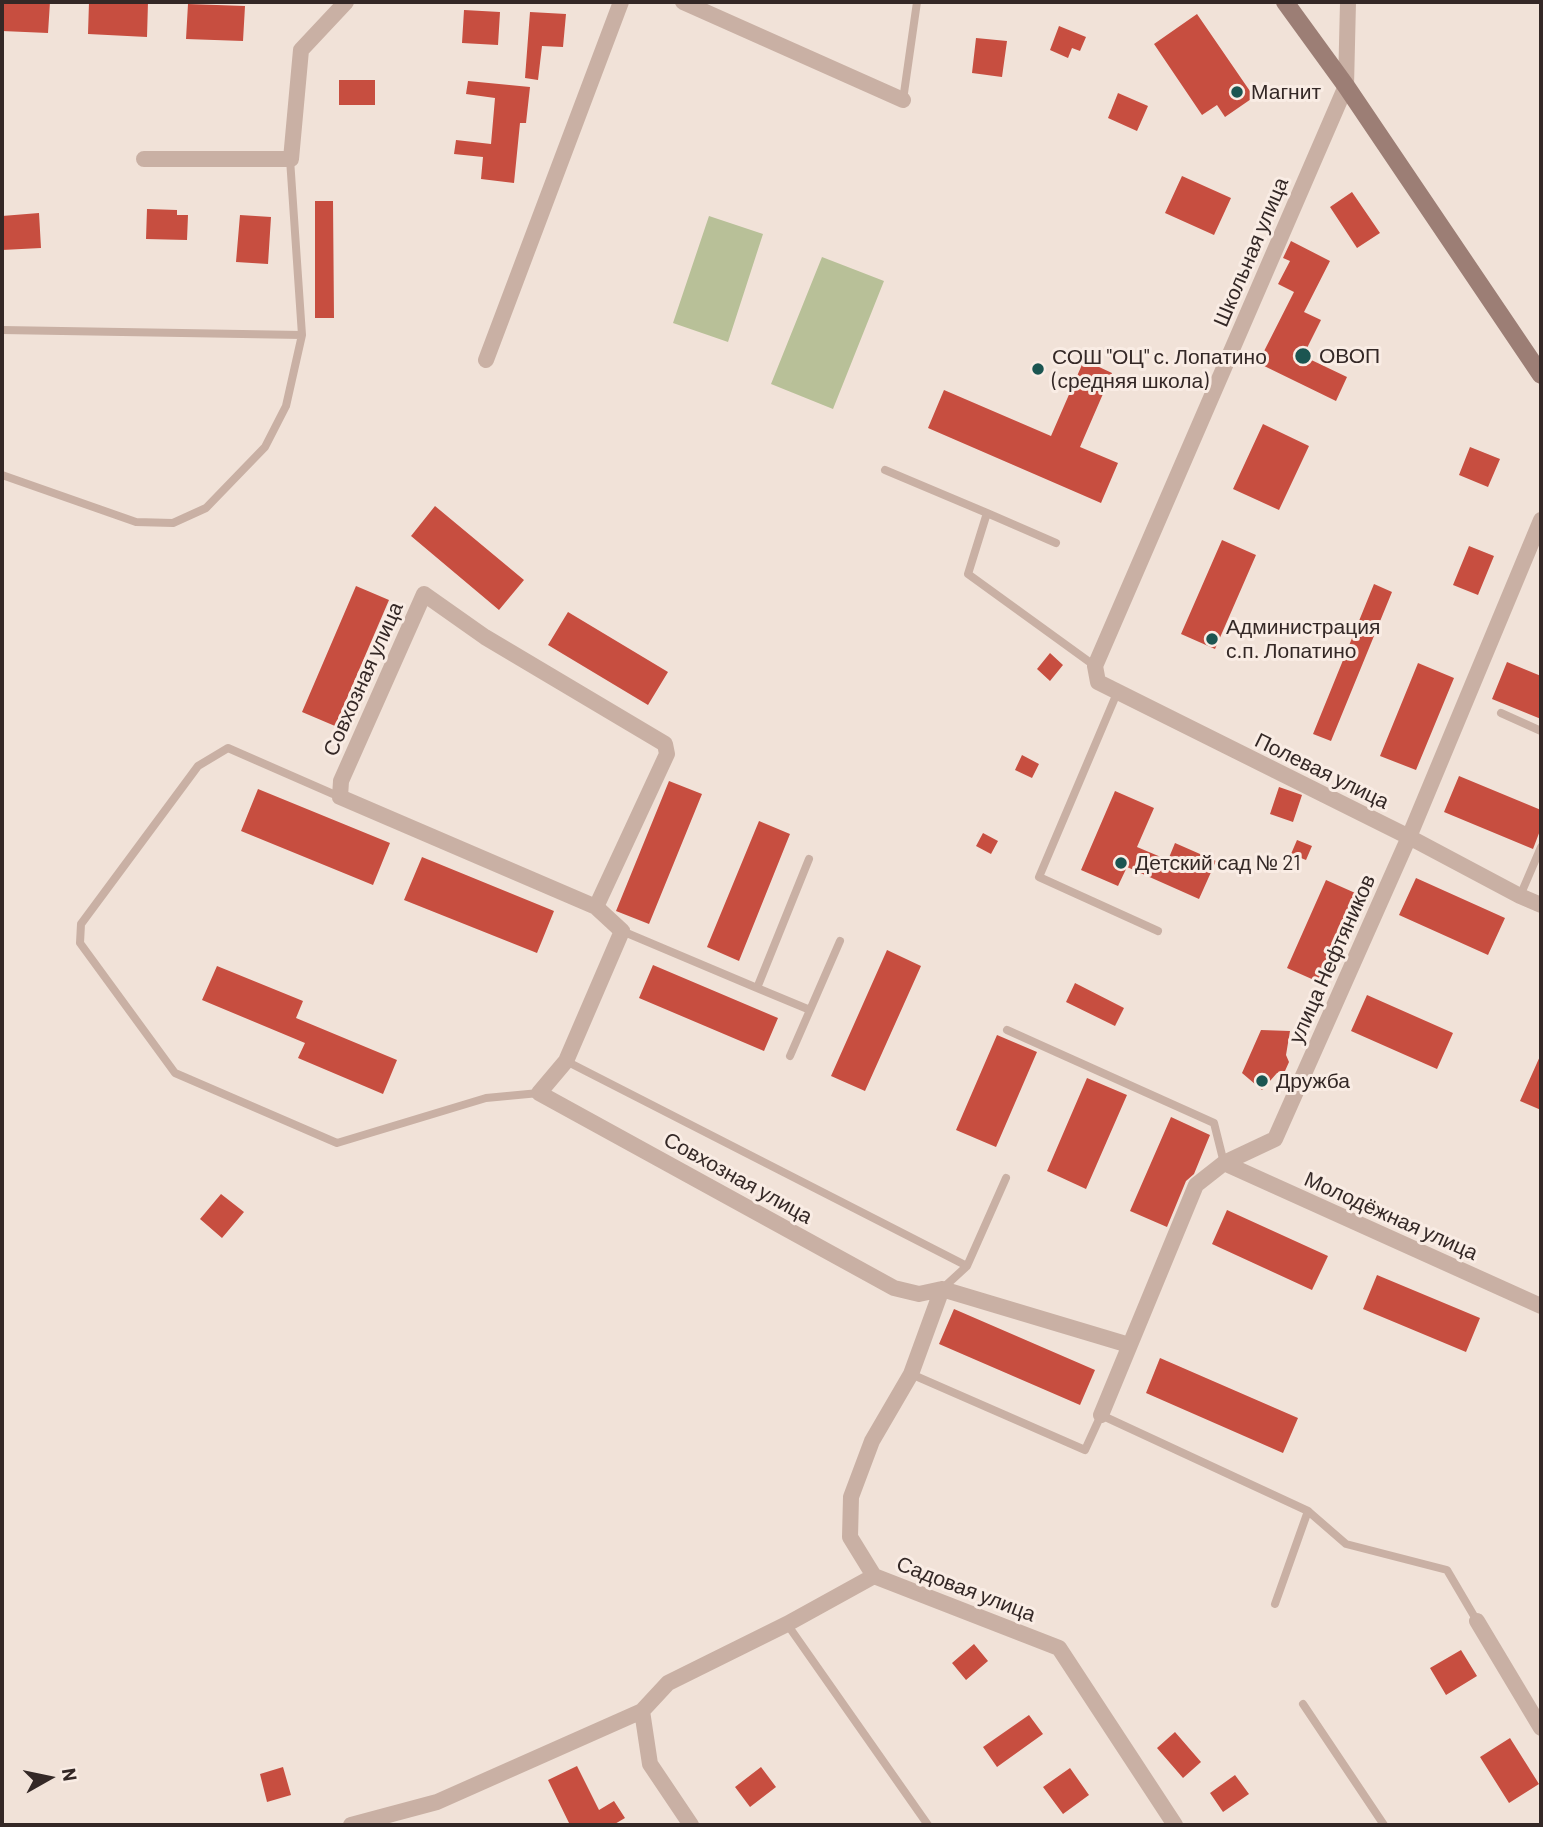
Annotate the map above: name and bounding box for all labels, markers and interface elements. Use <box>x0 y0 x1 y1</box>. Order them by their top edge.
place label: Магнит <box>1251 79 1321 105</box>
marker: Магнит <box>1229 84 1245 100</box>
street label: Школьная улица <box>1208 174 1294 330</box>
place label: ОВОП <box>1319 343 1380 369</box>
place label: СОШ "ОЦ" с. Лопатино (средняя школа) <box>1052 344 1267 394</box>
marker: ОВОП <box>1293 346 1313 366</box>
marker: СОШ "ОЦ" с. Лопатино (средняя школа) <box>1030 361 1046 377</box>
street label: Совхозная улица <box>318 598 408 760</box>
place label: Администрация с.п. Лопатино <box>1226 614 1380 664</box>
marker: Администрация с.п. Лопатино <box>1204 631 1220 647</box>
street label: Полевая улица <box>1251 728 1393 814</box>
place label: Детский сад № 21 <box>1135 850 1301 876</box>
marker: Детский сад № 21 <box>1113 855 1129 871</box>
street label: улица Нефтяников <box>1283 871 1381 1047</box>
place label: Дружба <box>1276 1068 1350 1094</box>
marker: Дружба <box>1254 1073 1270 1089</box>
street label: Совхозная улица <box>659 1127 817 1229</box>
street label: Молодёжная улица <box>1300 1166 1482 1266</box>
street label: Садовая улица <box>893 1551 1039 1627</box>
north arrow <box>14 1743 84 1813</box>
text: N <box>58 1767 83 1783</box>

